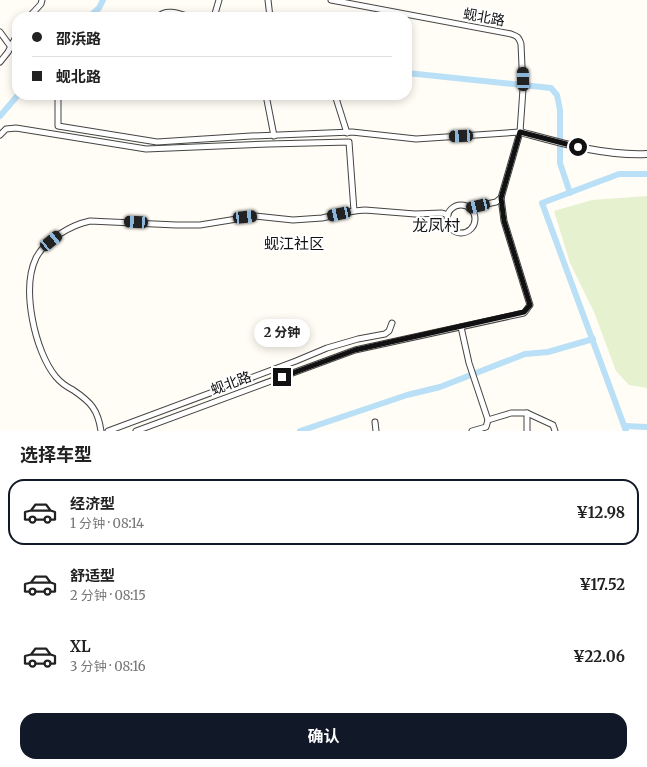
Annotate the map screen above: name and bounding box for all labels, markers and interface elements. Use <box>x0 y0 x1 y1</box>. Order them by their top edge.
street label: 蚬北路 <box>462 4 506 30</box>
text: 邵浜路 <box>56 29 101 48</box>
text: 蚬北路 <box>56 67 101 86</box>
car <box>517 67 529 91</box>
car <box>449 129 473 143</box>
route start <box>569 138 587 156</box>
car <box>465 197 491 215</box>
car <box>326 206 352 222</box>
car <box>232 210 258 224</box>
car <box>124 215 148 229</box>
district label: 龙凤村 <box>412 215 460 235</box>
car <box>38 229 64 253</box>
district label: 蚬江社区 <box>264 234 324 253</box>
callout: 2 分钟 <box>254 319 310 347</box>
text: 2 分钟 <box>264 324 300 341</box>
street label: 蚬北路 <box>208 367 254 399</box>
route end <box>273 368 291 386</box>
text: 选择车型 <box>20 443 92 466</box>
icon: car <box>22 494 58 530</box>
text: 经济型 <box>70 494 115 513</box>
text: ¥12.98 <box>576 503 625 522</box>
text: 1 分钟 · 08:14 <box>70 515 144 532</box>
icon: car <box>22 566 58 602</box>
text: 舒适型 <box>70 566 115 585</box>
text: ¥17.52 <box>579 575 625 594</box>
text: 2 分钟 · 08:15 <box>70 587 146 604</box>
text: XL <box>70 637 91 656</box>
icon: car <box>22 638 58 674</box>
text: ¥22.06 <box>573 647 625 666</box>
text: 3 分钟 · 08:16 <box>70 658 146 675</box>
button: 确认 <box>20 713 627 759</box>

